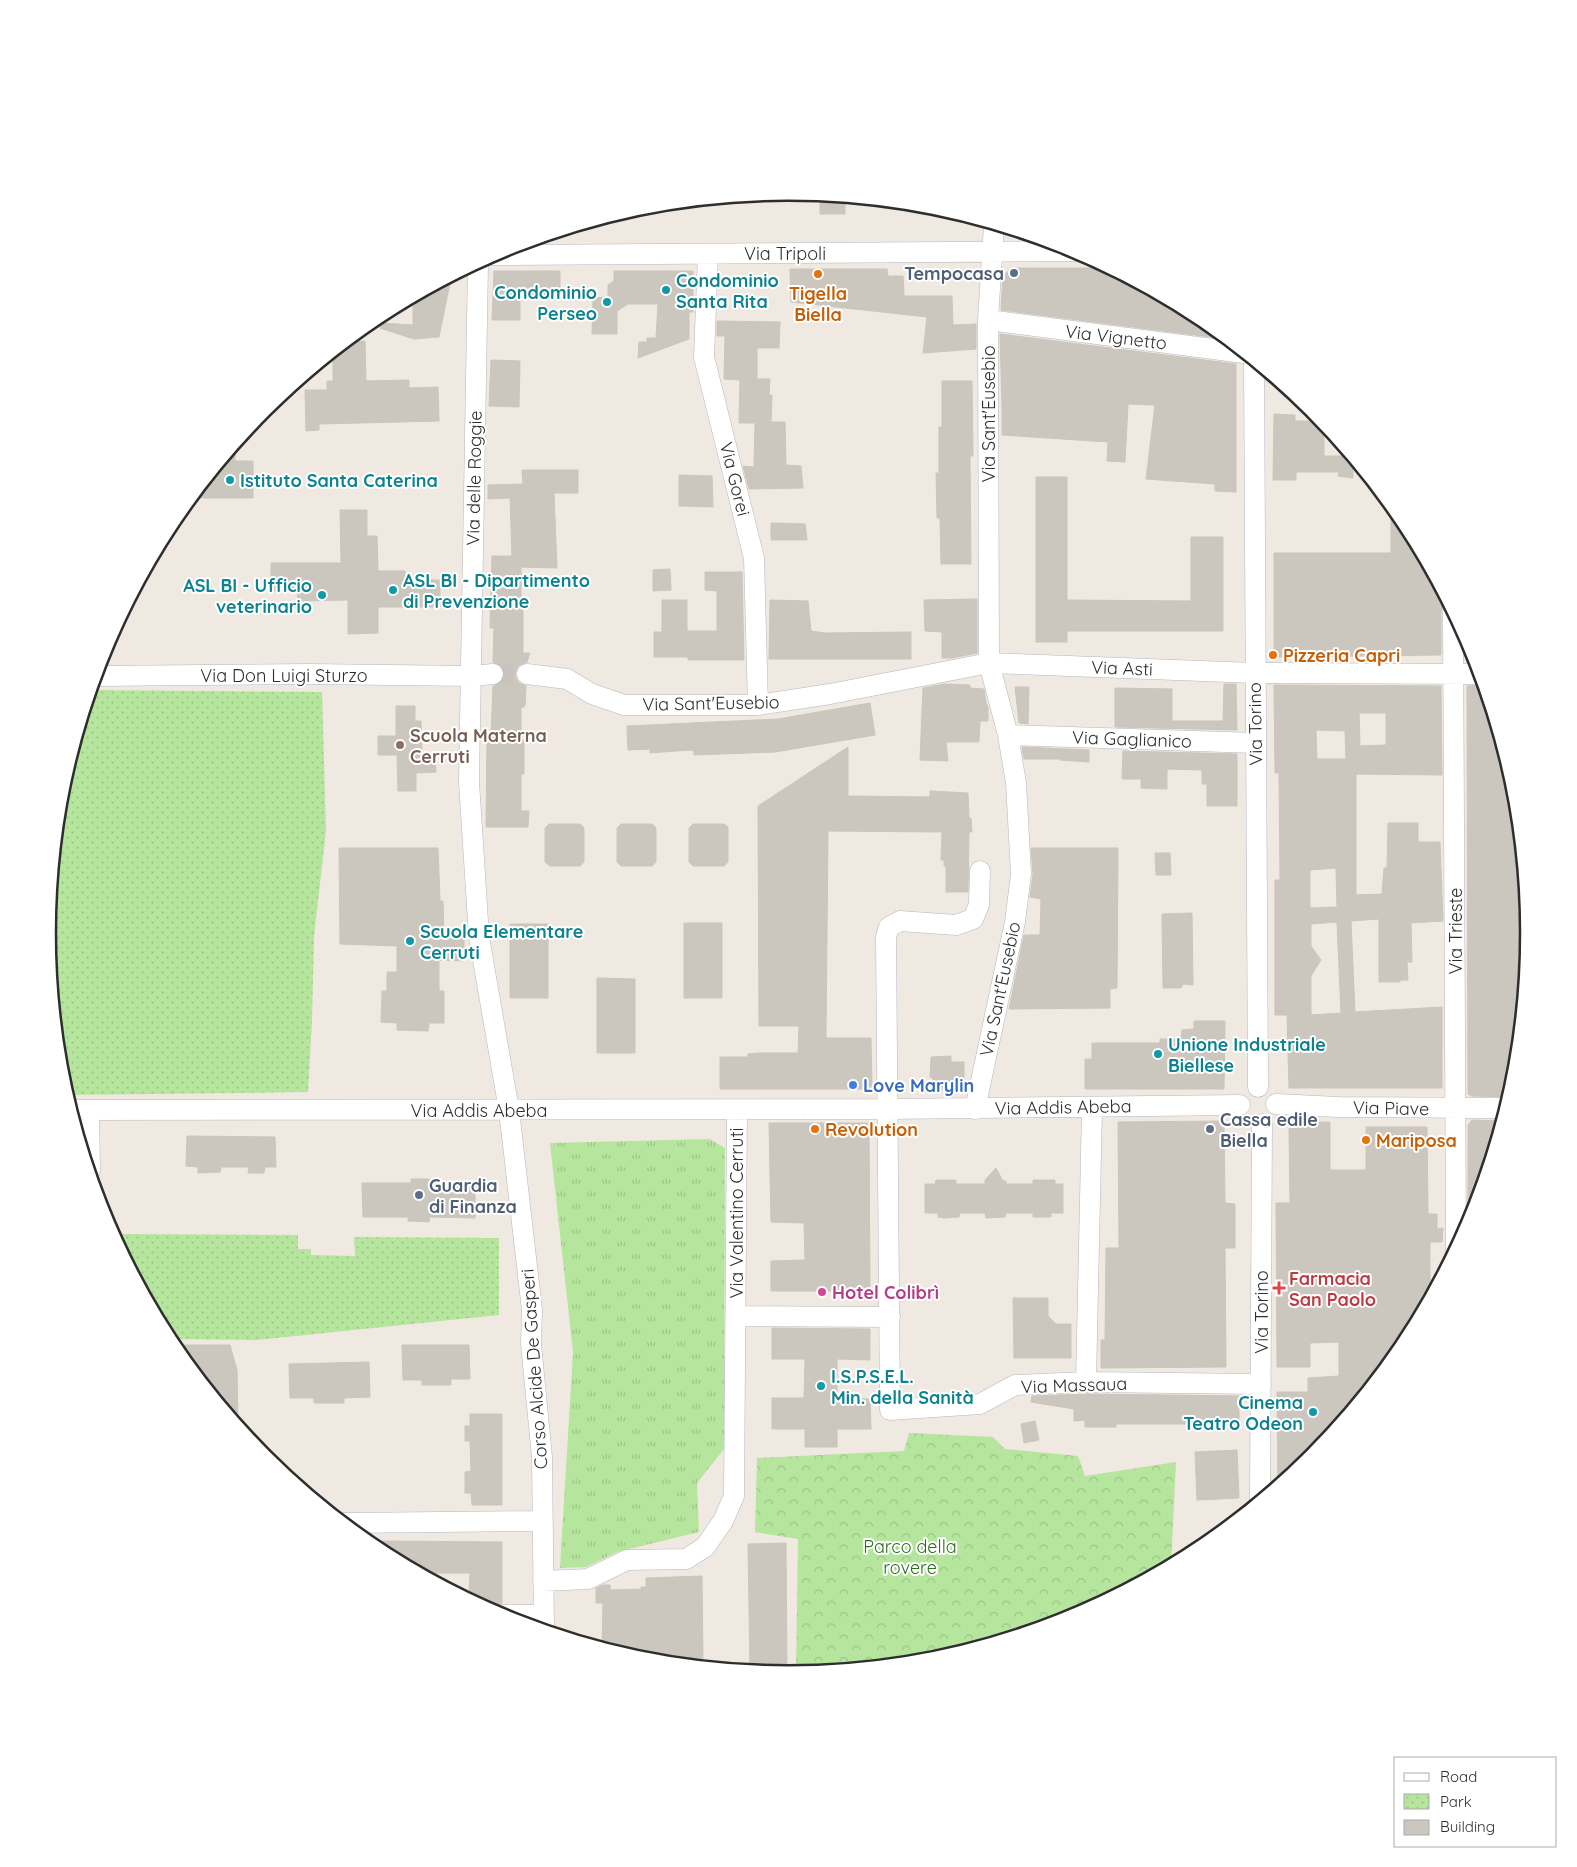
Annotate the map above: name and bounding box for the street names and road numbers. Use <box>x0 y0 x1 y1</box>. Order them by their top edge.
street label: Via Tripoli <box>744 242 826 265</box>
street label: Via Vignetto <box>1064 319 1168 355</box>
street label: Via Sant'Eusebio <box>977 345 1000 483</box>
street label: Via delle Roggie <box>461 410 487 546</box>
street label: Via Gorei <box>715 440 755 518</box>
street label: Via Asti <box>1091 655 1153 681</box>
street label: Via Don Luigi Sturzo <box>200 664 368 687</box>
street label: Via Torino <box>1243 682 1267 766</box>
street label: Via Sant'Eusebio <box>642 690 780 716</box>
street label: Via Gaglianico <box>1072 725 1192 753</box>
street label: Via Trieste <box>1444 887 1467 975</box>
street label: Via Sant'Eusebio <box>974 920 1026 1058</box>
street label: Via Addis Abeba <box>994 1094 1132 1120</box>
street label: Via Piave <box>1353 1096 1429 1120</box>
street label: Via Addis Abeba <box>411 1099 547 1122</box>
street label: Via Valentino Cerruti <box>725 1128 748 1298</box>
street label: Corso Alcide De Gasperi <box>516 1268 552 1470</box>
street label: Via Torino <box>1250 1270 1273 1354</box>
street label: Via Massaua <box>1020 1372 1128 1398</box>

